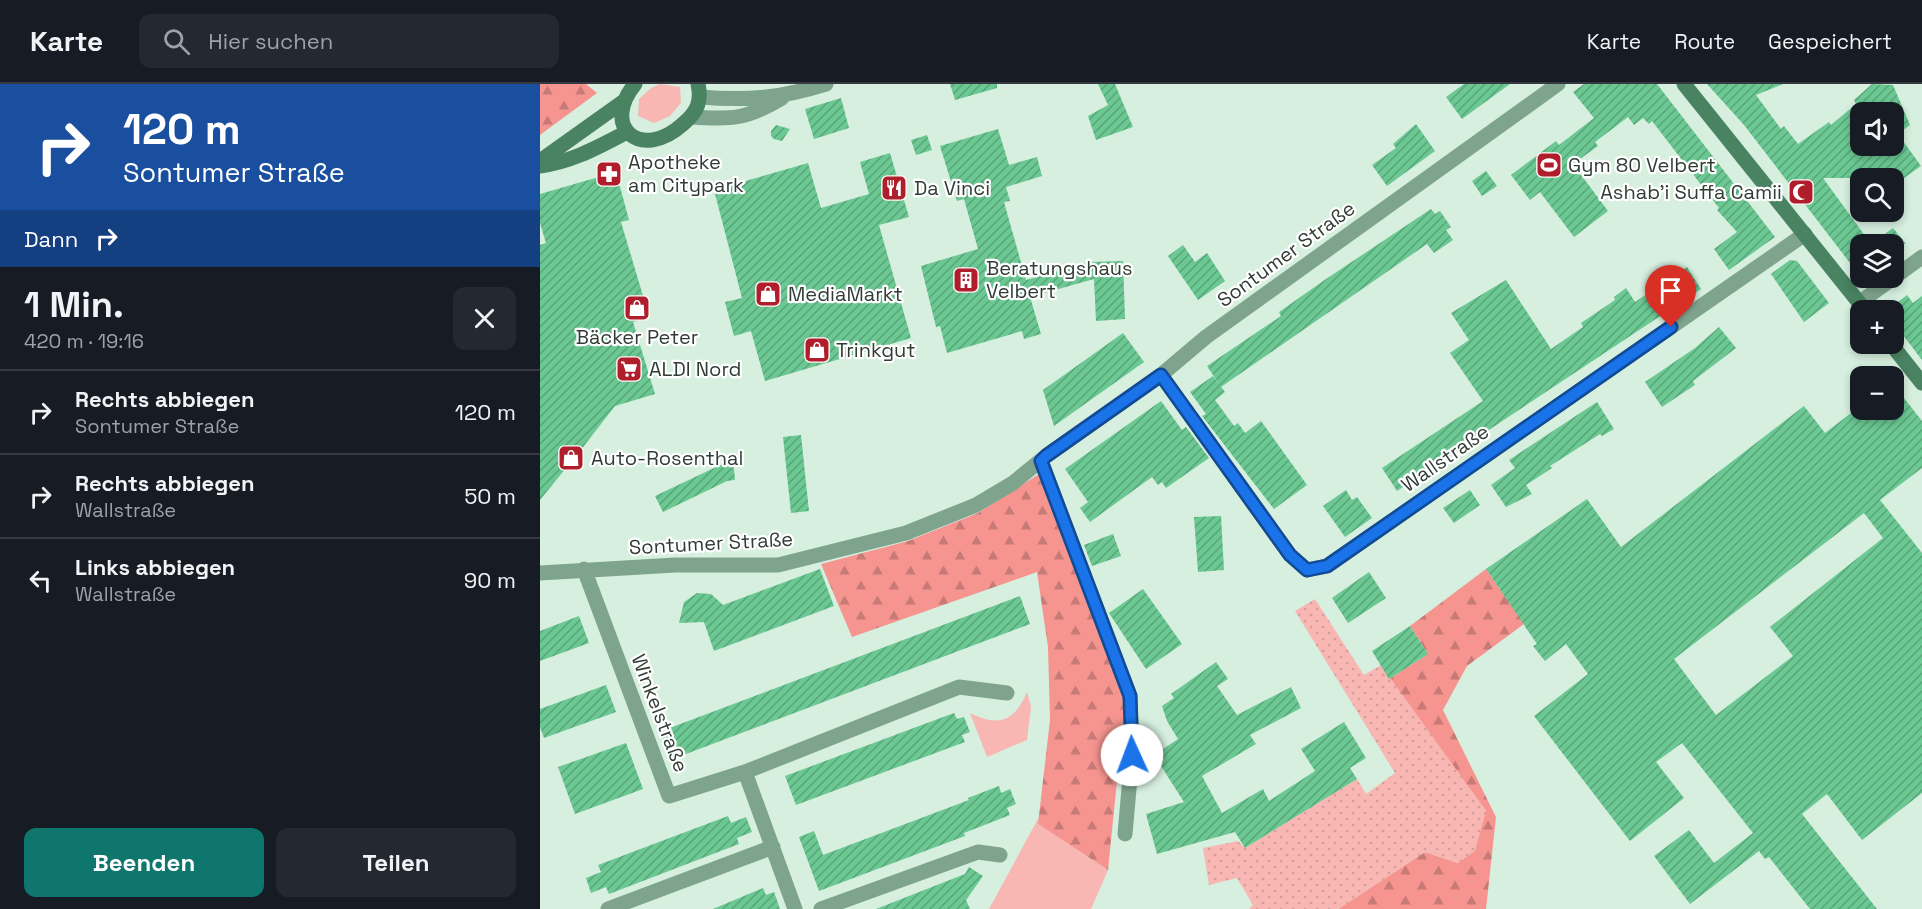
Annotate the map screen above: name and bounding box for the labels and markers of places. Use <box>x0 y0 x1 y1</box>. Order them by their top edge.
place label: Apotheke am Citypark <box>628 149 744 198</box>
sports icon: Gym 80 Velbert <box>1534 150 1564 180</box>
place label: Gym 80 Velbert <box>1568 152 1716 178</box>
pharmacy icon: Apotheke am Citypark <box>594 159 624 189</box>
restaurant icon: Da Vinci <box>879 173 909 203</box>
place label: Da Vinci <box>914 175 990 201</box>
mosque icon: Ashab'i Suffa Camii <box>1786 177 1816 207</box>
place label: Ashab'i Suffa Camii <box>1600 179 1782 205</box>
place label: Beratungshaus Velbert <box>986 255 1133 304</box>
building icon: Beratungshaus Velbert <box>951 265 981 295</box>
pin <box>1645 265 1696 327</box>
shop icon: MediaMarkt <box>753 279 783 309</box>
place label: MediaMarkt <box>788 281 903 307</box>
shop icon: Bäcker Peter <box>622 293 652 323</box>
place label: Bäcker Peter <box>576 324 698 350</box>
shop icon: Trinkgut <box>802 335 832 365</box>
place label: Trinkgut <box>836 337 915 363</box>
supermarket icon: ALDI Nord <box>614 354 644 384</box>
place label: ALDI Nord <box>649 356 742 382</box>
shop icon: Auto-Rosenthal <box>556 443 586 473</box>
place label: Auto-Rosenthal <box>591 445 743 471</box>

